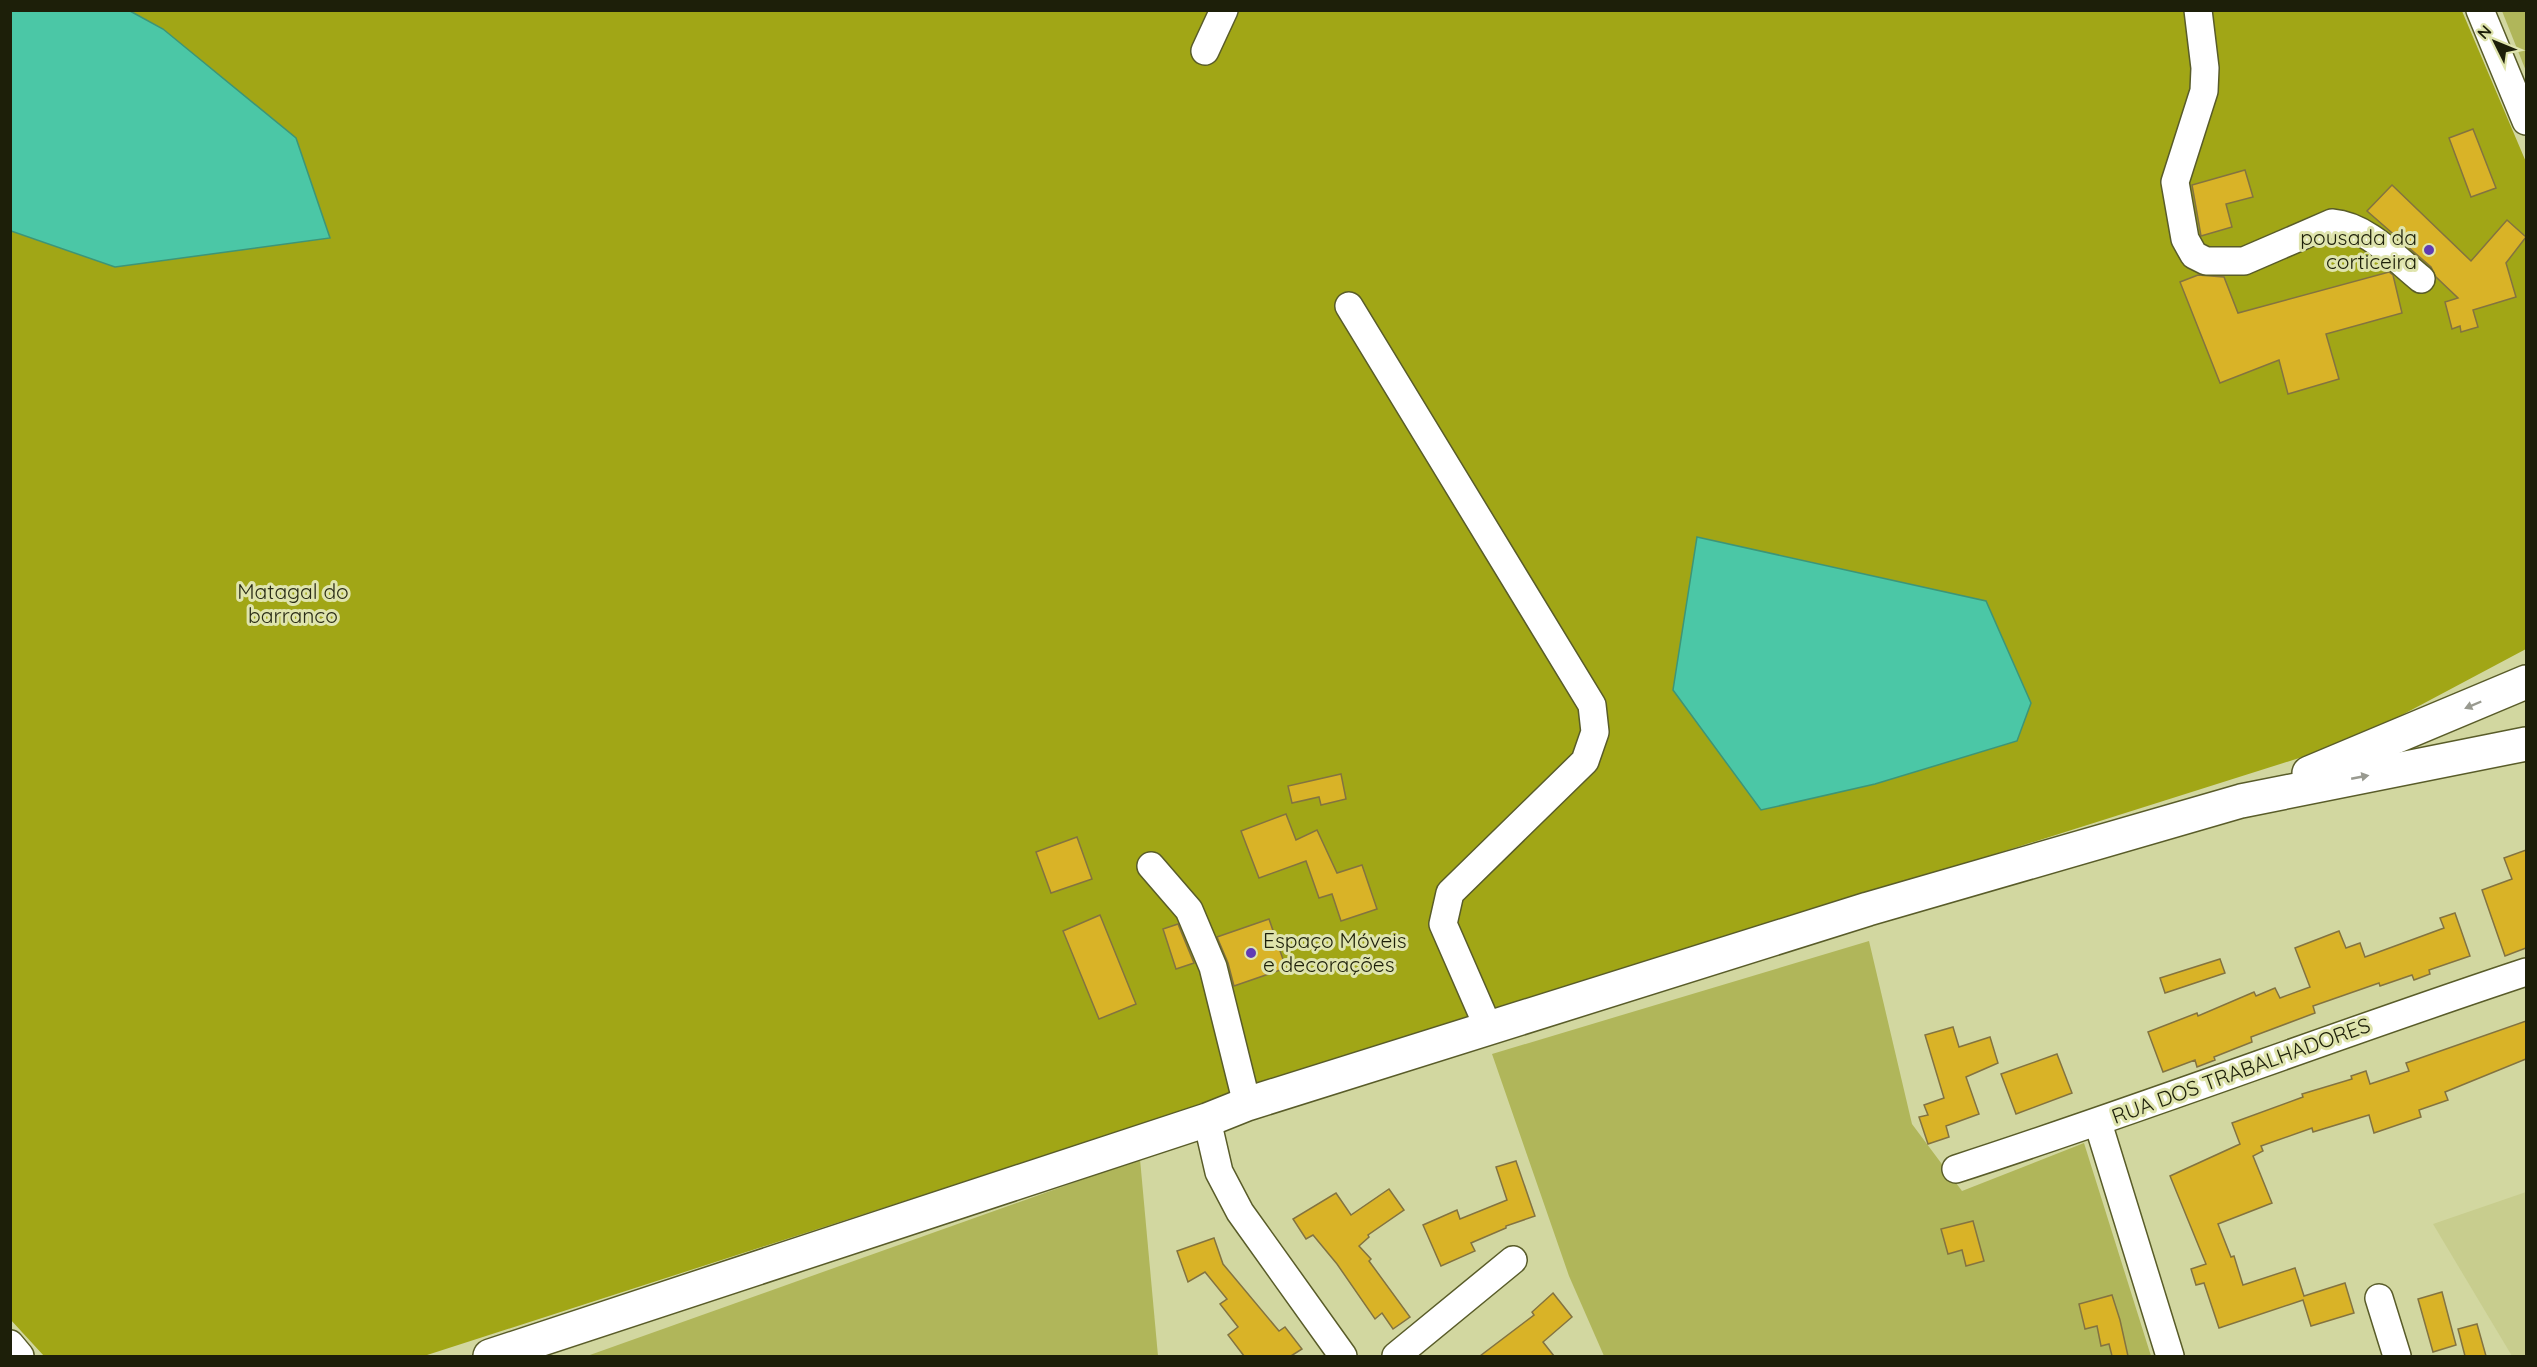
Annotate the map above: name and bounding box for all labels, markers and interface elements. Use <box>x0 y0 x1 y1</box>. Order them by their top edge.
north arrow <box>2465 12 2525 72</box>
text: N <box>2473 21 2495 43</box>
place label: pousada da corticeira <box>2300 224 2417 274</box>
marker: pousada da corticeira <box>2422 243 2436 257</box>
park label: Matagal do barranco <box>237 578 349 628</box>
one-way arrow <box>2463 700 2481 710</box>
one-way arrow <box>2351 772 2370 781</box>
place label: Espaço Móveis e decorações <box>1263 927 1407 977</box>
marker: Espaço Móveis e decorações <box>1244 946 1258 960</box>
street label: RUA DOS TRABALHADORES <box>2108 1011 2373 1129</box>

